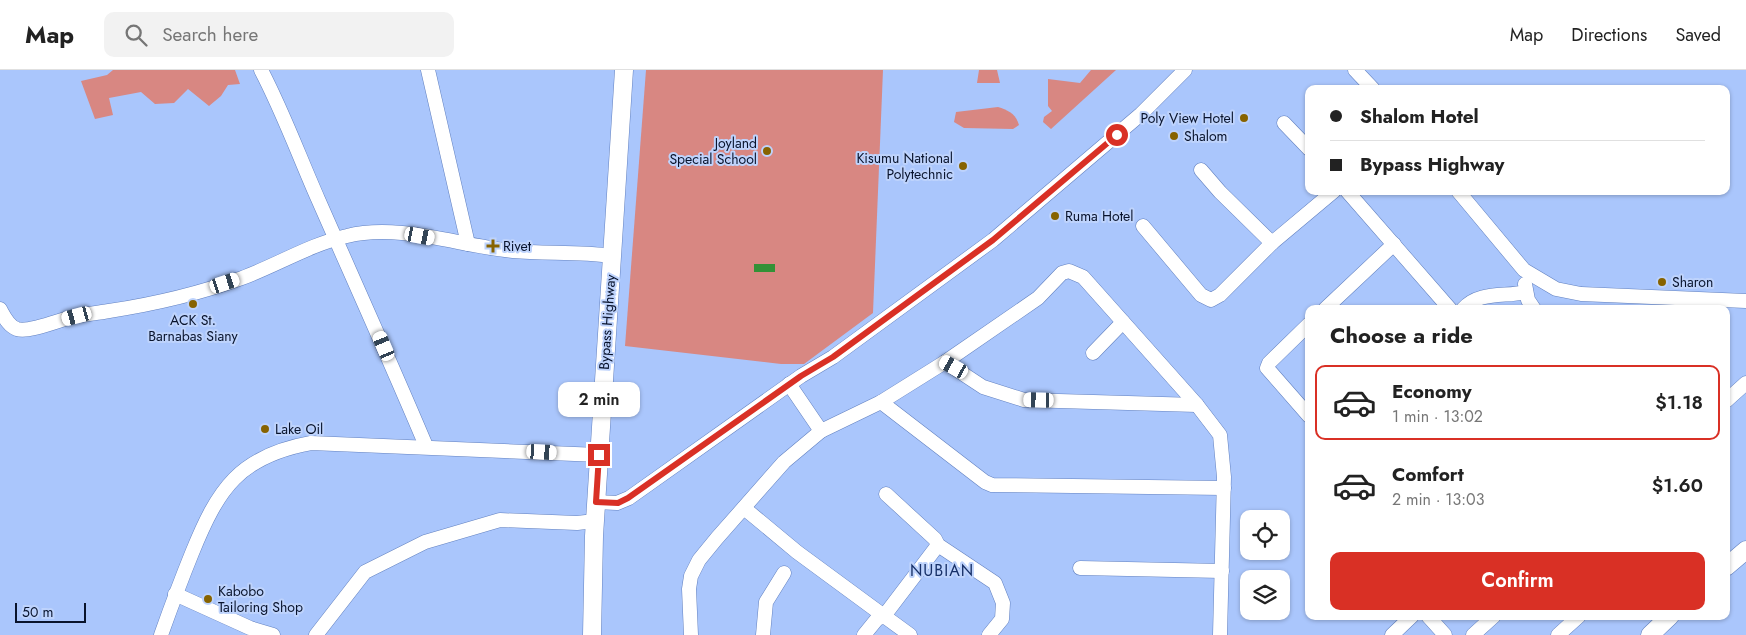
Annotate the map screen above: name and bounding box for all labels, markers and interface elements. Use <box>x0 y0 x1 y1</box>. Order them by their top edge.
search box <box>104 12 454 57</box>
text: Map <box>25 17 74 52</box>
icon: search <box>122 21 150 49</box>
text: Search here <box>162 21 258 48</box>
text: Map <box>1510 22 1543 48</box>
text: Directions <box>1571 22 1647 48</box>
text: Saved <box>1675 22 1721 48</box>
text: Shalom Hotel <box>1360 103 1479 130</box>
place label: Poly View Hotel <box>1140 108 1234 128</box>
marker: Poly View Hotel <box>1238 112 1250 124</box>
route start <box>1106 124 1128 146</box>
place label: Shalom <box>1184 126 1228 146</box>
marker: Shalom <box>1168 130 1180 142</box>
place label: Joyland Special School <box>669 133 757 169</box>
marker: Joyland Special School <box>761 145 773 157</box>
place label: Kisumu National Polytechnic <box>856 148 953 184</box>
text: Bypass Highway <box>1360 151 1505 178</box>
marker: Kisumu National Polytechnic <box>957 160 969 172</box>
place label: Ruma Hotel <box>1065 206 1134 226</box>
marker: Ruma Hotel <box>1049 210 1061 222</box>
car <box>403 226 436 246</box>
place label: Rivet <box>503 236 532 256</box>
marker: Rivet <box>487 240 499 252</box>
car <box>208 271 241 295</box>
place label: Sharon <box>1672 272 1713 292</box>
street label: Bypass Highway <box>594 273 620 370</box>
marker: Sharon <box>1656 276 1668 288</box>
marker: ACK St. Barnabas Siany <box>187 298 199 310</box>
car <box>60 305 93 327</box>
place label: ACK St. Barnabas Siany <box>148 310 239 346</box>
text: Choose a ride <box>1330 319 1473 351</box>
car <box>371 329 396 363</box>
car <box>937 353 970 381</box>
text: Economy <box>1392 378 1472 405</box>
icon: car <box>1332 380 1377 425</box>
callout: 2 min <box>558 382 640 418</box>
text: 2 min <box>578 388 620 411</box>
text: $1.18 <box>1655 389 1703 416</box>
car <box>1023 392 1054 408</box>
text: 1 min · 13:02 <box>1392 405 1483 428</box>
place label: Lake Oil <box>275 419 323 439</box>
marker: Lake Oil <box>259 423 271 435</box>
car <box>526 444 557 460</box>
route end <box>588 444 610 466</box>
text: Comfort <box>1392 461 1464 488</box>
icon: car <box>1332 463 1377 508</box>
text: $1.60 <box>1652 472 1703 499</box>
text: 2 min · 13:03 <box>1392 488 1484 511</box>
map controls <box>1240 510 1290 620</box>
button: locate <box>1240 510 1290 560</box>
button: Confirm <box>1330 552 1705 610</box>
district label: NUBIAN <box>910 559 974 582</box>
button: layers <box>1240 570 1290 620</box>
place label: Kabobo Tailoring Shop <box>218 581 303 617</box>
marker: Kabobo Tailoring Shop <box>202 593 214 605</box>
scale bar <box>15 600 86 623</box>
text: 50 m <box>22 602 53 622</box>

